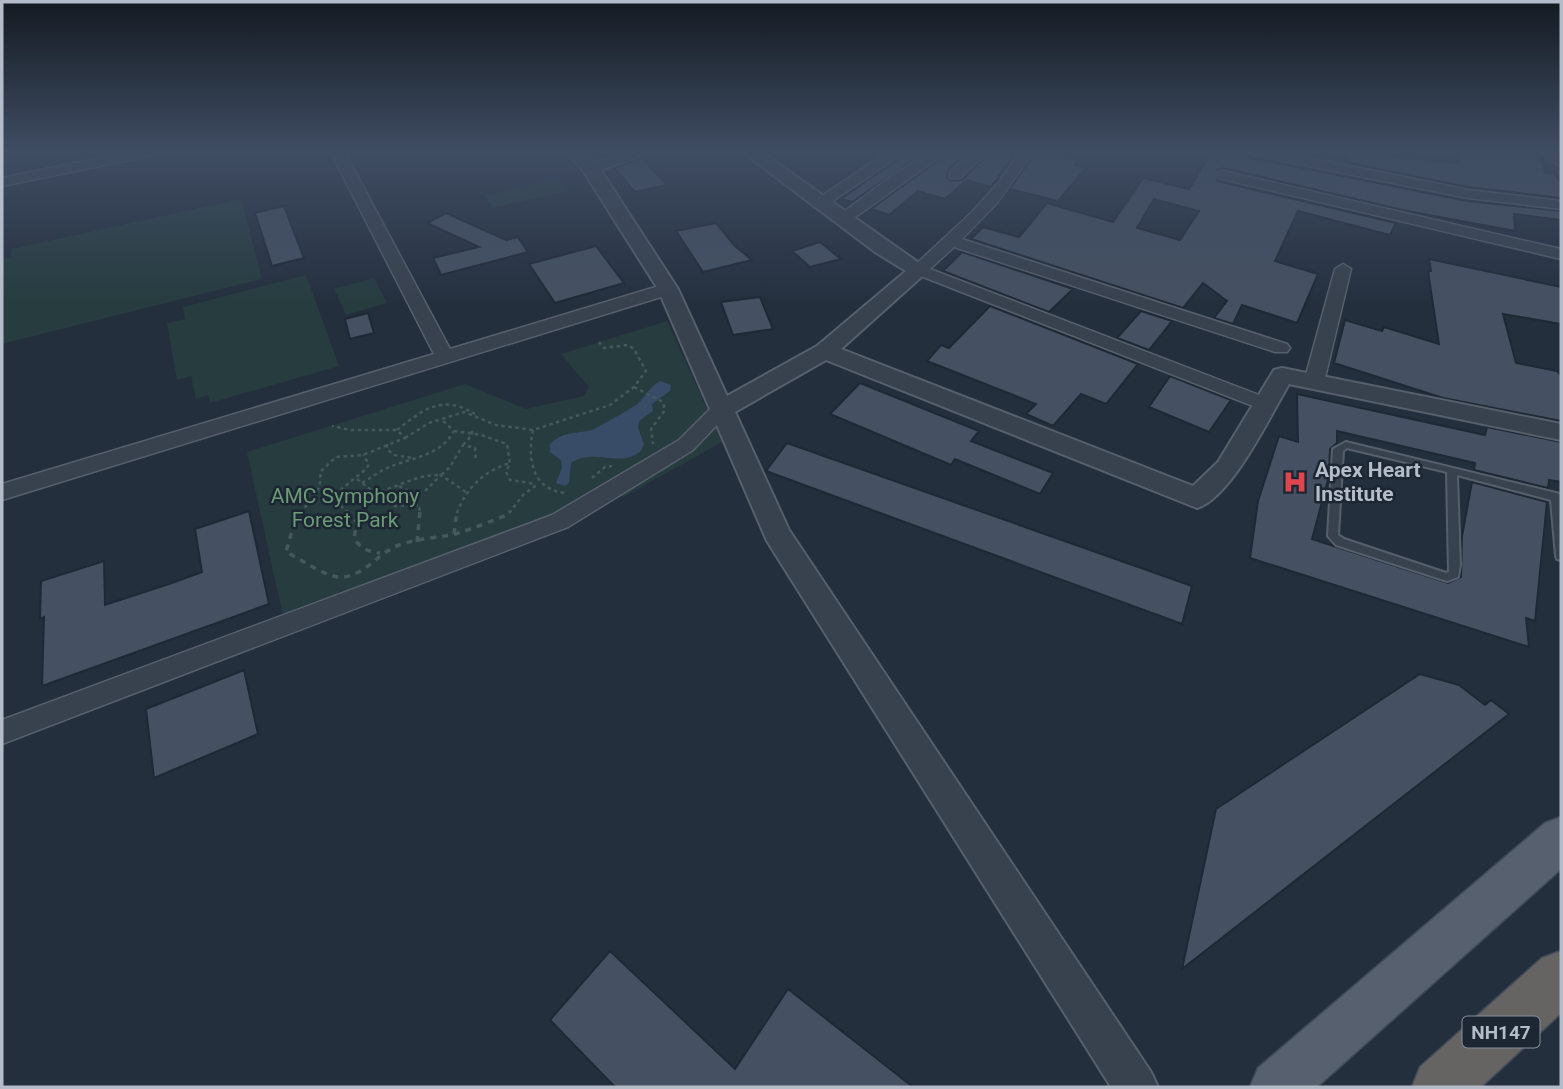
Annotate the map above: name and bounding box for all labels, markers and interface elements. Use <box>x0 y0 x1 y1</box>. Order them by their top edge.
place label: Apex Heart Institute <box>1315 458 1421 506</box>
hospital icon: Apex Heart Institute <box>1281 468 1309 496</box>
park label: AMC Symphony Forest Park <box>271 484 419 532</box>
road number: NH147 <box>1462 1016 1540 1048</box>

